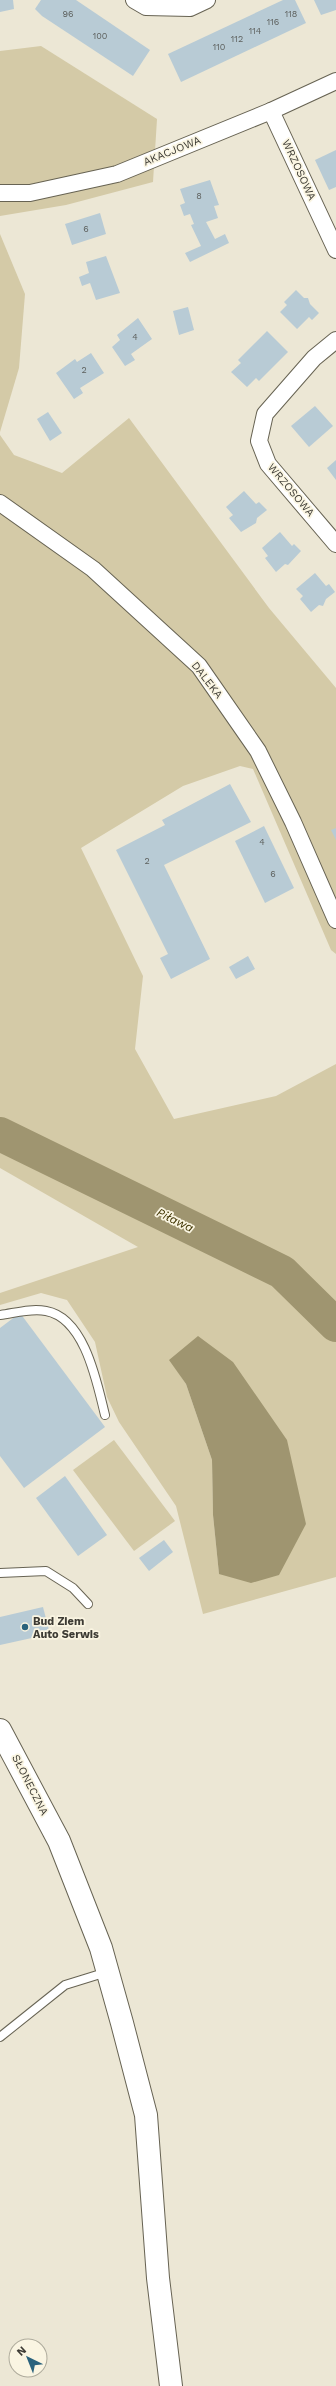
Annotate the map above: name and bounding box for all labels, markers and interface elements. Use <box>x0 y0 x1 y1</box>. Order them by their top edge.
house number: 96 <box>62 9 74 19</box>
house number: 118 <box>285 9 297 19</box>
house number: 116 <box>267 17 279 27</box>
house number: 114 <box>249 26 262 36</box>
house number: 100 <box>93 31 108 41</box>
house number: 112 <box>231 34 243 44</box>
house number: 110 <box>213 42 226 52</box>
street label: AKACJOWA <box>141 134 203 168</box>
street label: WRZOSOWA <box>279 138 319 202</box>
house number: 8 <box>196 191 202 201</box>
house number: 6 <box>83 224 89 234</box>
house number: 4 <box>132 332 138 342</box>
house number: 2 <box>81 365 87 375</box>
street label: WRZOSOWA <box>265 461 317 519</box>
street label: DALEKA <box>189 659 225 701</box>
house number: 4 <box>259 837 265 847</box>
house number: 2 <box>144 856 150 866</box>
house number: 6 <box>270 869 276 879</box>
water label: Piława <box>154 1205 196 1235</box>
place label: Bud Ziem Auto Serwis <box>33 1615 99 1641</box>
marker: Bud Ziem Auto Serwis <box>20 1622 30 1632</box>
street label: SŁONECZNA <box>9 1752 51 1818</box>
north arrow <box>8 2338 48 2378</box>
text: N <box>14 2344 29 2359</box>

